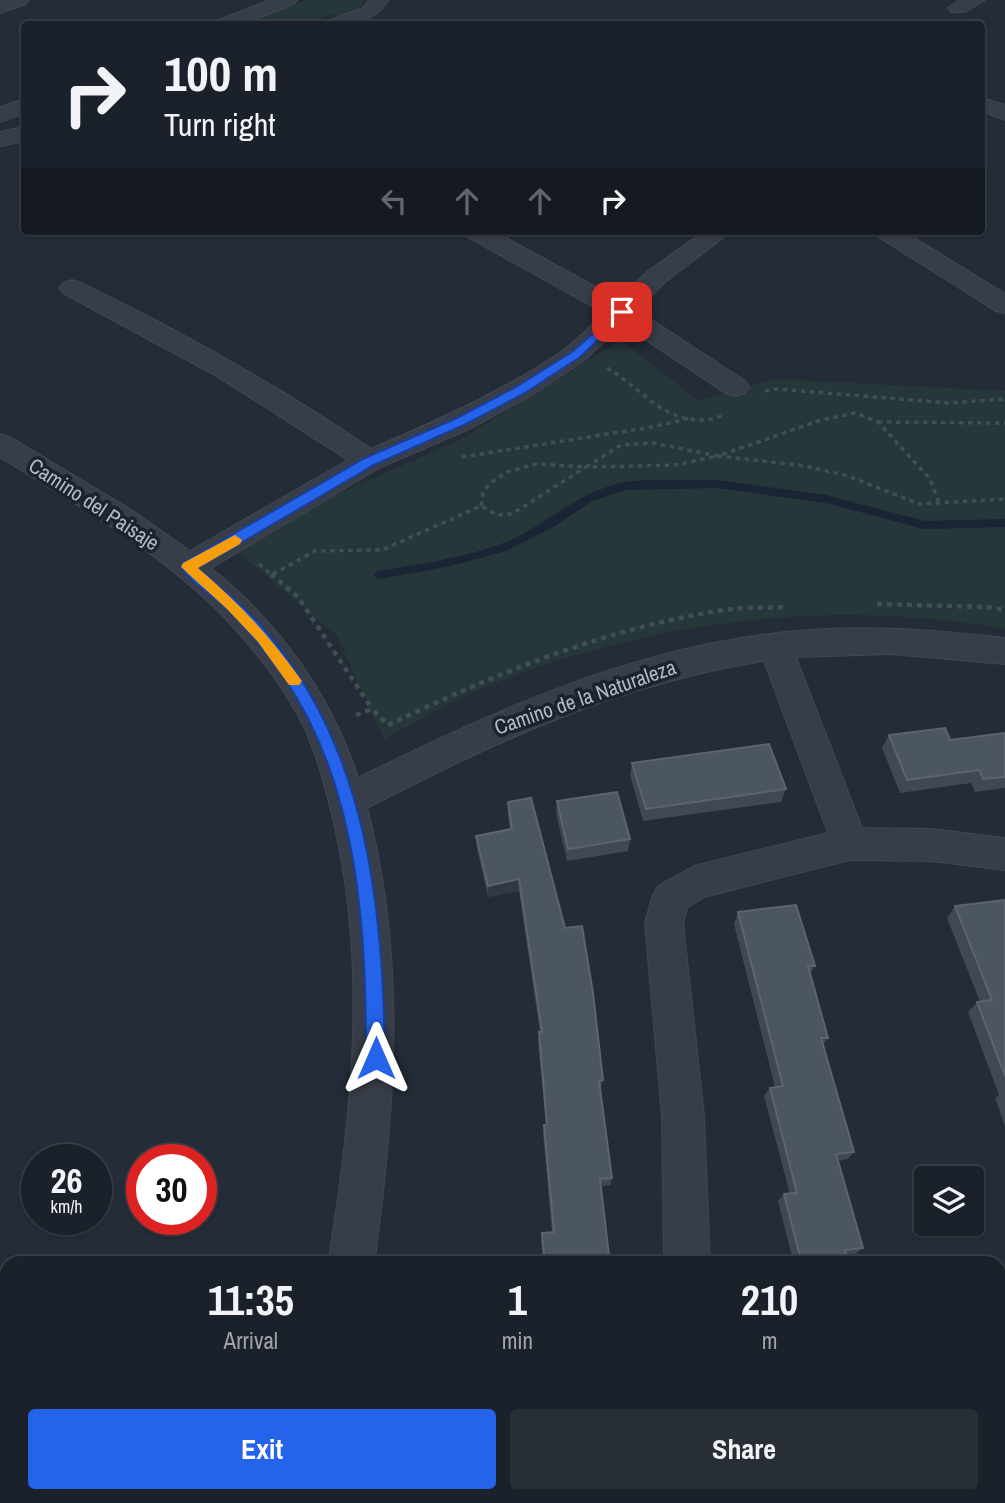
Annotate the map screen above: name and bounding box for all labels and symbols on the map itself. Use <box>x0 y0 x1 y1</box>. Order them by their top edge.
pin <box>592 282 652 342</box>
street label: Camino del Paisaje <box>23 451 165 557</box>
street label: Camino de la Naturaleza <box>490 652 680 742</box>
position arrow <box>339 1021 413 1095</box>
speed limit sign: 30 <box>126 1144 217 1235</box>

